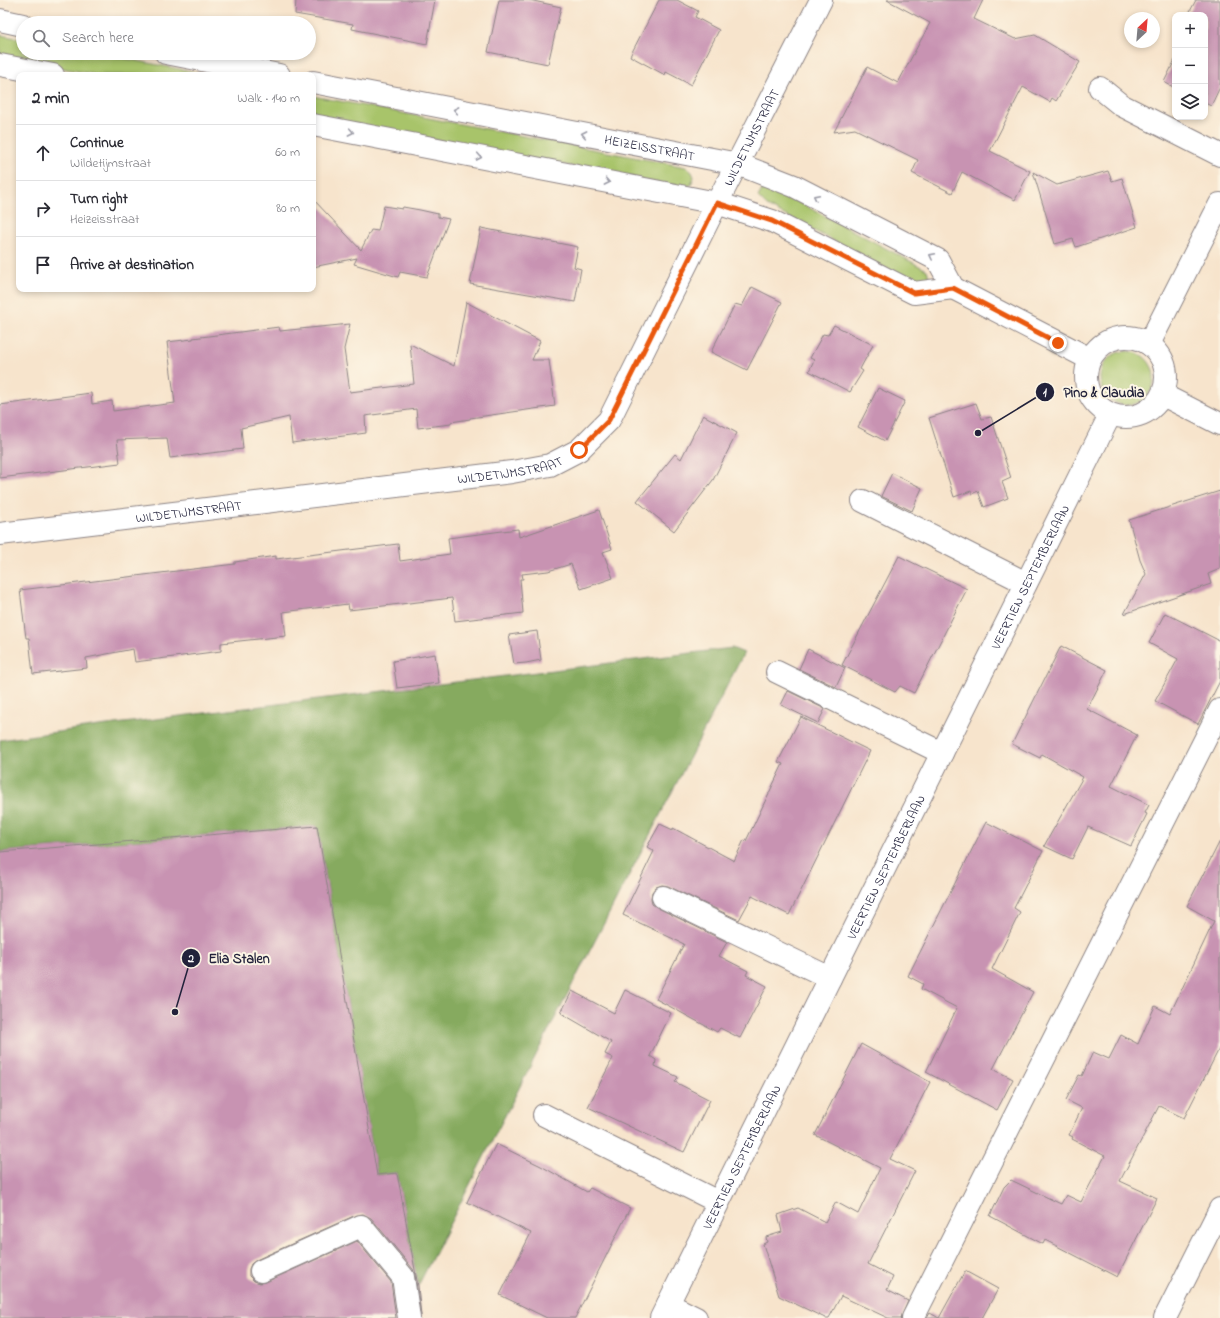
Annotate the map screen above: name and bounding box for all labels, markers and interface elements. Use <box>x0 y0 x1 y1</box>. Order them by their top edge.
north arrow <box>1124 12 1160 48</box>
map controls <box>1172 12 1208 120</box>
button: + <box>1172 12 1208 48</box>
search box <box>16 16 316 60</box>
icon: search <box>30 27 52 49</box>
text: Search here <box>62 27 134 49</box>
button: − <box>1172 48 1208 84</box>
button: layers <box>1172 84 1208 120</box>
street label: WILDETIJMSTRAAT <box>719 85 785 189</box>
text: 2 min <box>32 86 69 111</box>
text: Walk · 140 m <box>237 89 300 108</box>
one-way arrow <box>453 106 459 114</box>
one-way arrow <box>348 127 354 136</box>
street label: HEIZEISSTRAAT <box>603 130 697 167</box>
one-way arrow <box>580 131 587 139</box>
text: Continue <box>70 132 124 154</box>
icon: ahead <box>32 142 54 164</box>
text: 60 m <box>275 143 300 162</box>
one-way arrow <box>476 152 482 161</box>
text: Wildetijmstraat <box>70 154 151 173</box>
one-way arrow <box>603 177 610 185</box>
text: Turn right <box>70 188 128 210</box>
one-way arrow <box>813 195 820 202</box>
icon: right <box>32 198 54 220</box>
text: 80 m <box>276 199 300 218</box>
text: Heizeisstraat <box>70 210 139 229</box>
icon: arrive <box>32 254 54 276</box>
text: Arrive at destination <box>70 254 194 276</box>
one-way arrow <box>929 254 936 261</box>
route end <box>1049 334 1067 352</box>
callout: Pino & Claudia <box>1035 379 1152 405</box>
text: Pino & Claudia <box>1064 383 1145 404</box>
text: 1 <box>1043 384 1047 402</box>
route start <box>570 441 588 459</box>
street label: WILDETIJMSTRAAT <box>456 452 567 490</box>
street label: WILDETIJMSTRAAT <box>135 497 243 528</box>
street label: VEERTIEN SEPTEMBERLAAN <box>987 502 1075 654</box>
street label: VEERTIEN SEPTEMBERLAAN <box>842 792 931 944</box>
callout: Elia Stalen <box>181 945 278 971</box>
text: Elia Stalen <box>208 949 270 970</box>
text: 2 <box>187 950 194 968</box>
street label: VEERTIEN SEPTEMBERLAAN <box>698 1082 786 1234</box>

